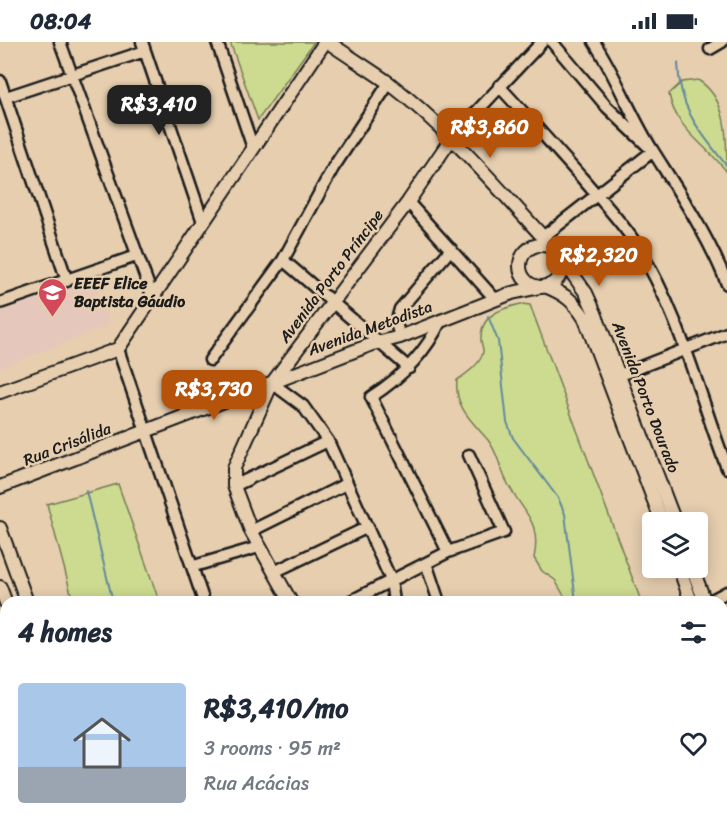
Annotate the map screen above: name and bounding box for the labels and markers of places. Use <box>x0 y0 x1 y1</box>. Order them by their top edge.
pin: R$3,410 <box>104 85 214 136</box>
pin: R$3,860 <box>435 108 545 159</box>
pin: R$2,320 <box>544 236 654 287</box>
place label: EEEF Elice Baptista Gáudio <box>74 269 185 316</box>
school or university icon: EEEF Elice Baptista Gáudio <box>37 276 69 318</box>
pin: R$3,730 <box>159 370 269 421</box>

